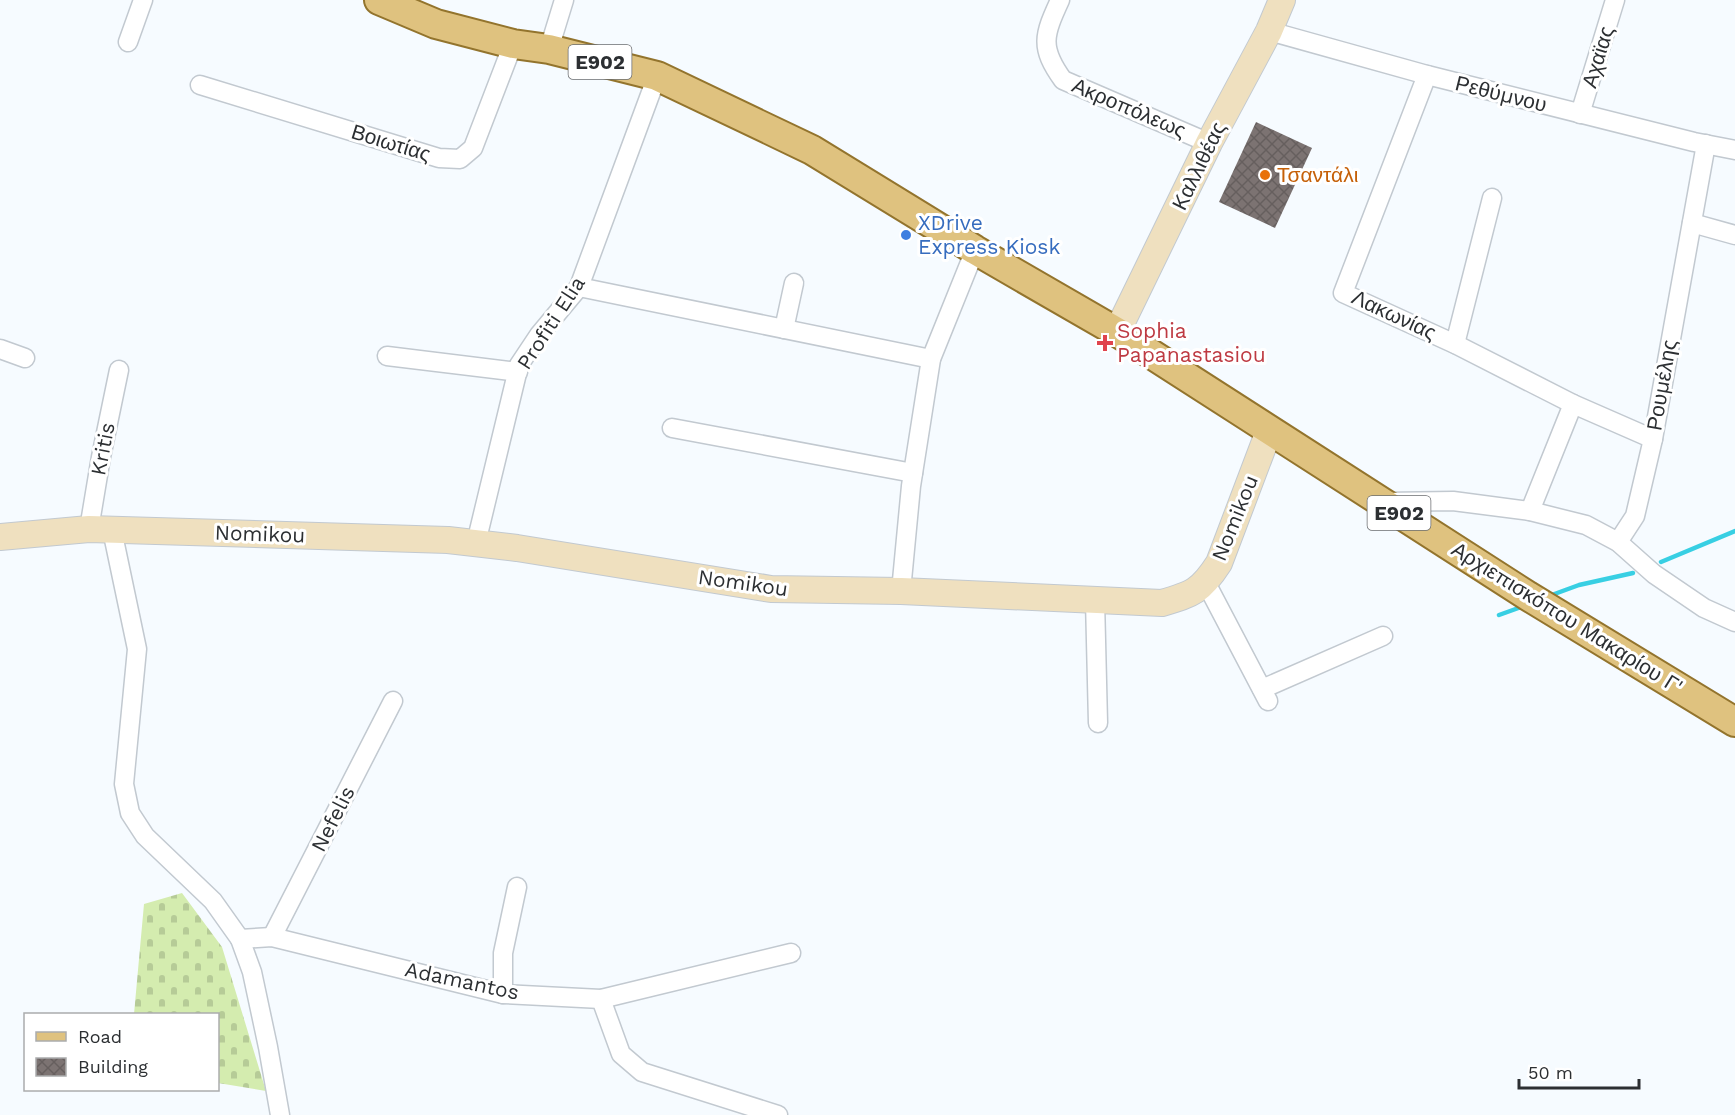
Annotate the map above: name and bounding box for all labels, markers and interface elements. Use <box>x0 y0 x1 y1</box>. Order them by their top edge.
street label: Αχαϊας <box>1576 23 1619 91</box>
road number: E902 <box>568 45 632 79</box>
street label: Ρεθύμνου <box>1453 70 1549 117</box>
street label: Ακροπόλεως <box>1069 72 1190 143</box>
street label: Καλλιθέας <box>1167 118 1231 214</box>
street label: Βοιωτίας <box>348 119 434 166</box>
place label: Τσαντάλι <box>1277 162 1359 187</box>
marker: Τσαντάλι <box>1258 168 1272 182</box>
place label: XDrive Express Kiosk <box>918 210 1060 259</box>
marker: XDrive Express Kiosk <box>899 228 913 242</box>
street label: Profiti Elia <box>511 271 590 374</box>
street label: Λακωνίας <box>1348 284 1440 345</box>
place label: Sophia Papanastasiou <box>1117 318 1266 367</box>
marker: Sophia Papanastasiou <box>1098 336 1112 350</box>
street label: Ρουμέλης <box>1641 337 1682 432</box>
street label: Kritis <box>85 420 120 477</box>
street label: Nomikou <box>1206 471 1263 564</box>
road number: E902 <box>1368 496 1430 530</box>
street label: Nomikou <box>214 519 306 548</box>
street label: Αρχιεπισκόπου Μακαρίου Γ' <box>1447 536 1687 699</box>
street label: Nomikou <box>697 564 790 601</box>
street label: Nefelis <box>305 782 360 856</box>
street label: Adamantos <box>403 956 521 1005</box>
legend <box>24 1013 219 1091</box>
text: Road <box>78 1026 122 1047</box>
scale bar <box>1519 1052 1639 1090</box>
text: Building <box>78 1056 148 1077</box>
text: 50 m <box>1528 1062 1573 1083</box>

